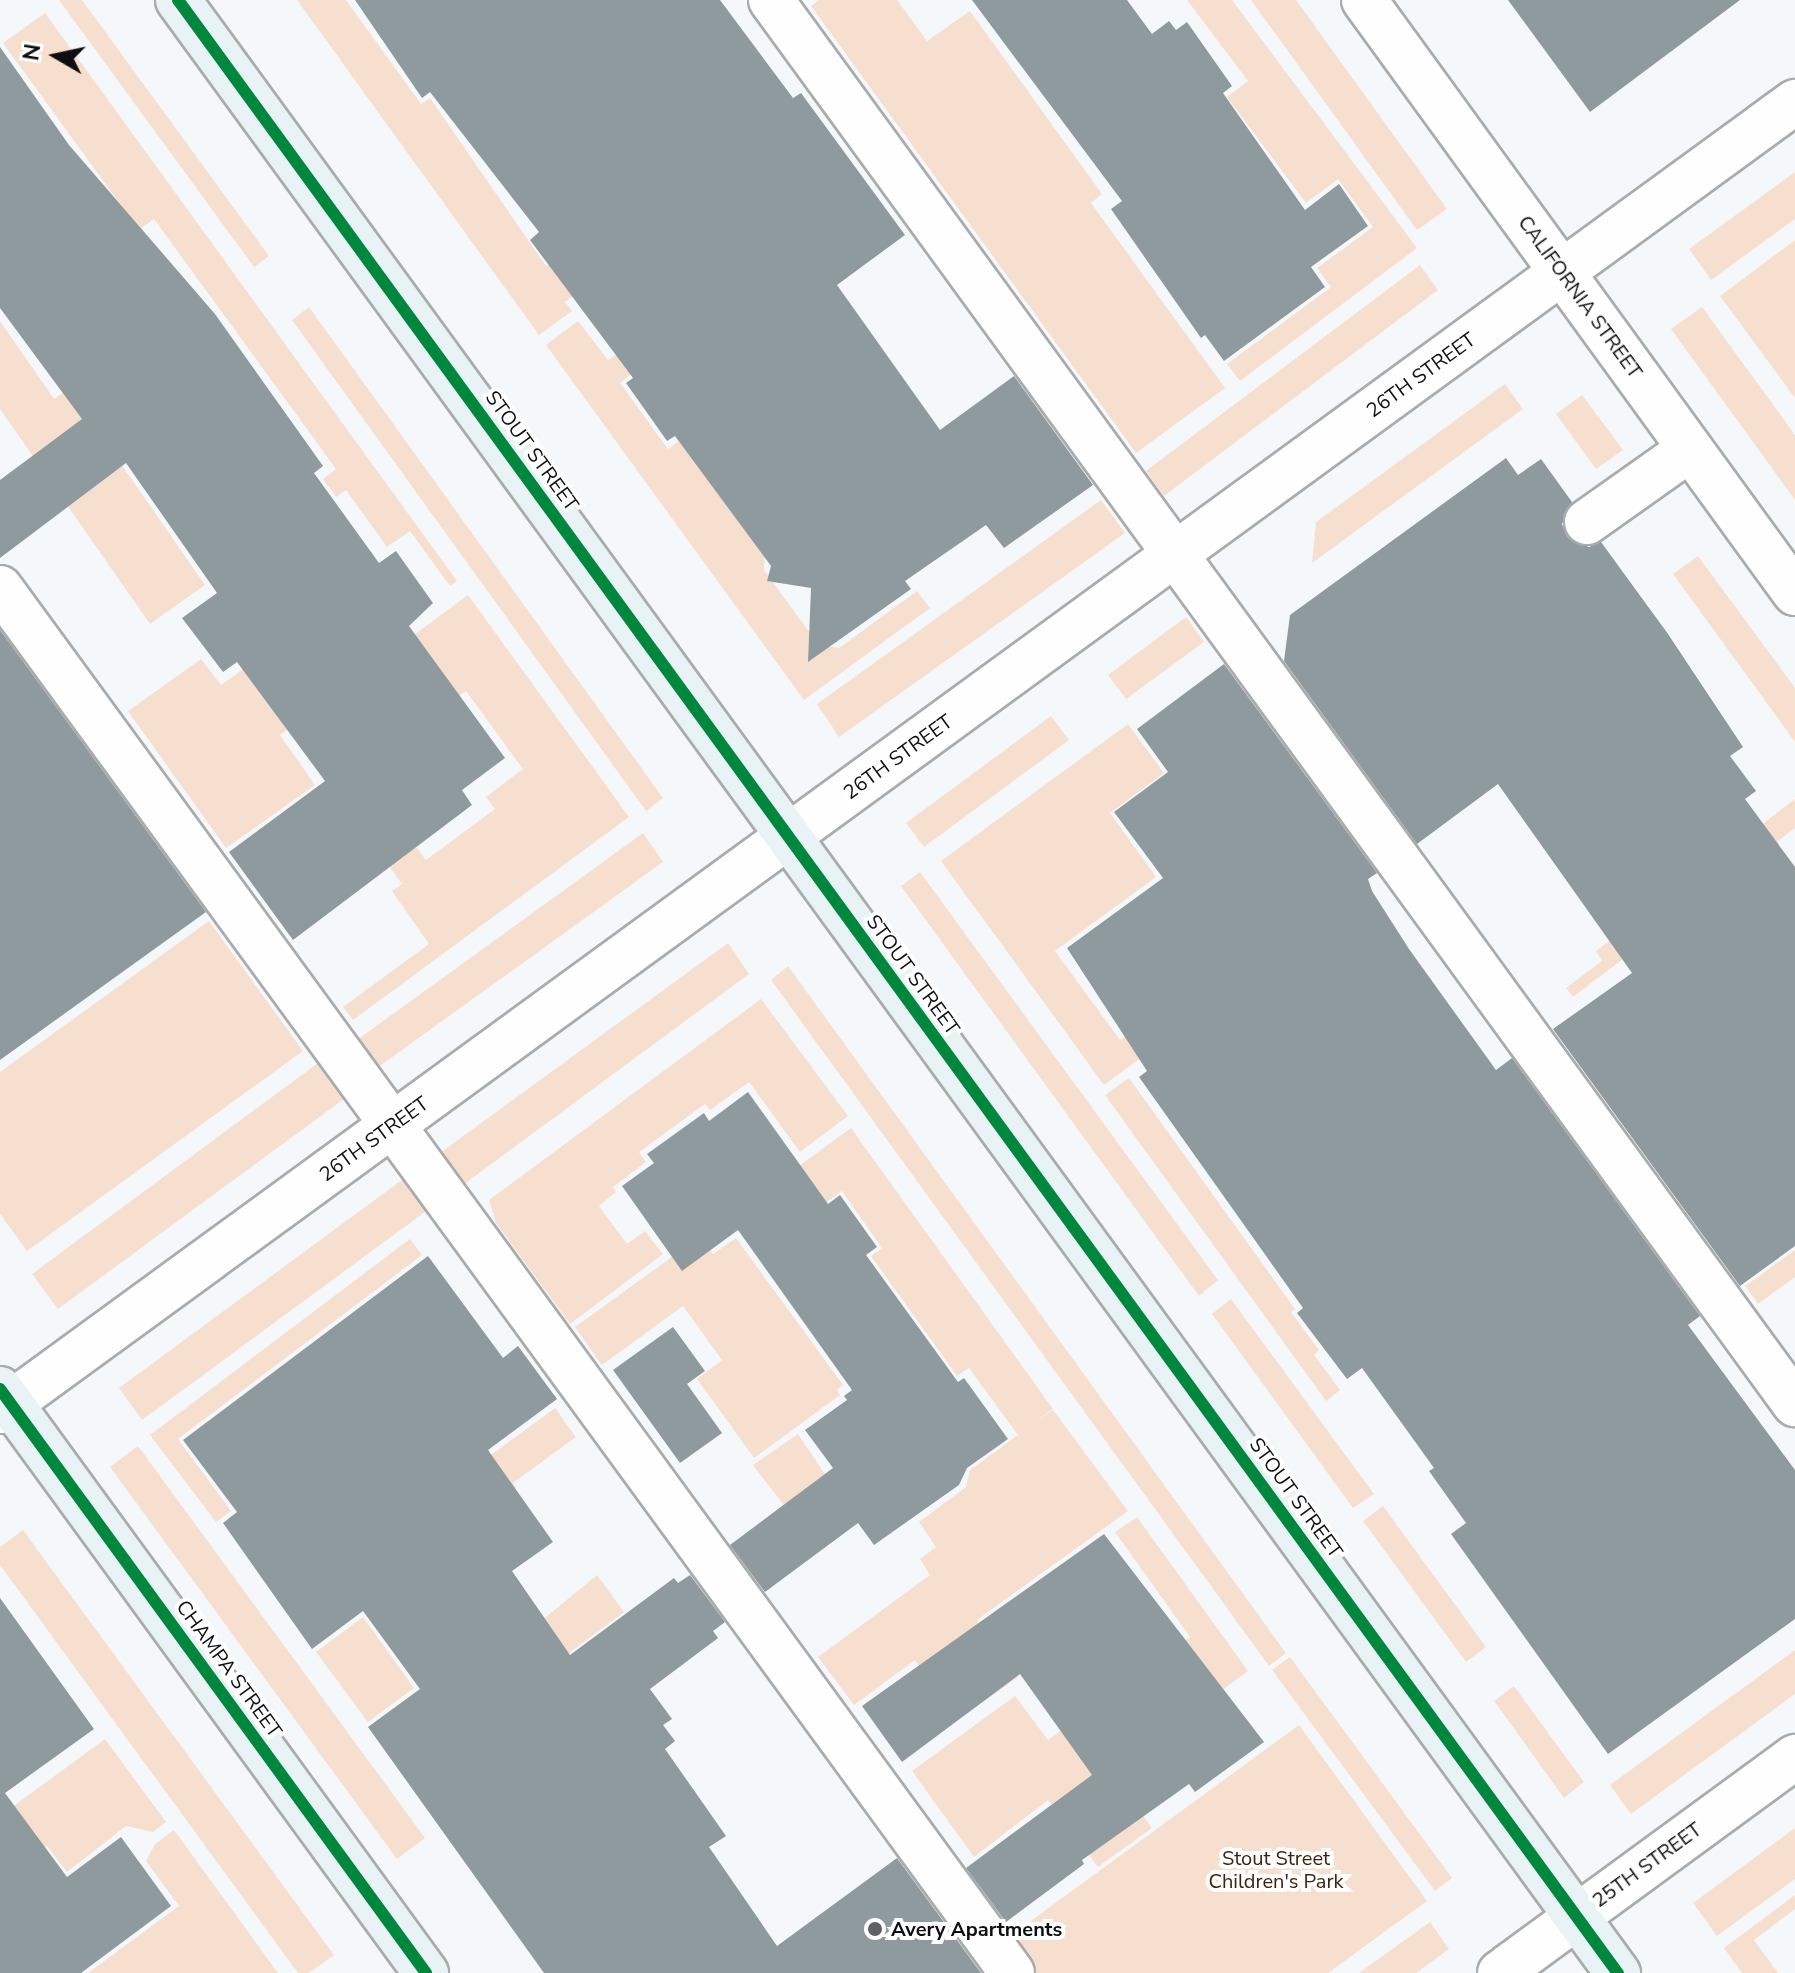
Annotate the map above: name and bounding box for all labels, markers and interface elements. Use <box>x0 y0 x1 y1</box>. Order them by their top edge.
north arrow <box>16 16 96 96</box>
text: N <box>16 42 48 63</box>
street label: CALIFORNIA STREET <box>1513 211 1647 383</box>
street label: 26TH STREET <box>1362 327 1480 423</box>
street label: STOUT STREET <box>480 386 584 516</box>
street label: 26TH STREET <box>839 709 957 805</box>
street label: STOUT STREET <box>861 910 965 1040</box>
street label: 26TH STREET <box>315 1091 433 1187</box>
street label: STOUT STREET <box>1244 1433 1348 1563</box>
street label: CHAMPA STREET <box>171 1596 287 1742</box>
street label: 25TH STREET <box>1588 1817 1706 1913</box>
park label: Stout Street Children's Park <box>1208 1846 1344 1893</box>
place label: Avery Apartments <box>891 1917 1062 1941</box>
marker: Avery Apartments <box>866 1920 884 1938</box>

